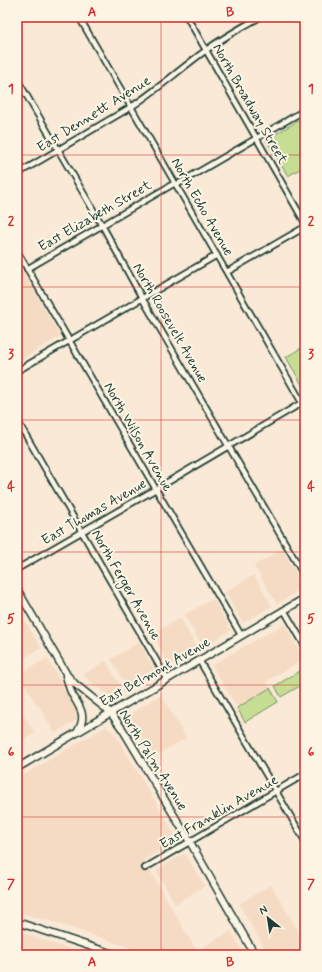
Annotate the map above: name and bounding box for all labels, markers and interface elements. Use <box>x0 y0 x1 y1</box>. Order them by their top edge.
text: A <box>88 4 96 21</box>
text: B <box>226 4 235 21</box>
street label: North Broadway Street <box>208 41 292 168</box>
street label: East Dennett Avenue <box>34 72 154 156</box>
text: 1 <box>8 81 14 98</box>
text: 1 <box>308 81 314 98</box>
street label: North Echo Avenue <box>167 155 237 259</box>
street label: East Elizabeth Street <box>35 176 156 256</box>
text: 2 <box>8 213 15 230</box>
text: 2 <box>308 213 315 230</box>
street label: North Roosevelt Avenue <box>129 260 211 386</box>
text: 3 <box>8 346 14 363</box>
text: 3 <box>308 346 314 363</box>
street label: North Wilson Avenue <box>99 379 177 495</box>
street label: East Thomas Avenue <box>38 475 150 549</box>
text: 4 <box>7 479 15 496</box>
text: 4 <box>307 479 315 496</box>
street label: North Ferger Avenue <box>86 527 165 644</box>
text: 5 <box>7 611 15 628</box>
text: 5 <box>307 611 315 628</box>
street label: East Belmont Avenue <box>96 633 214 711</box>
street label: North Palm Avenue <box>115 706 191 814</box>
text: 6 <box>8 744 15 761</box>
text: 6 <box>308 744 315 761</box>
street label: East Franklin Avenue <box>156 771 282 853</box>
text: 7 <box>7 876 15 893</box>
text: 7 <box>307 876 315 893</box>
north arrow <box>248 898 288 938</box>
text: N <box>257 902 270 918</box>
text: A <box>88 954 96 971</box>
text: B <box>226 954 235 971</box>

